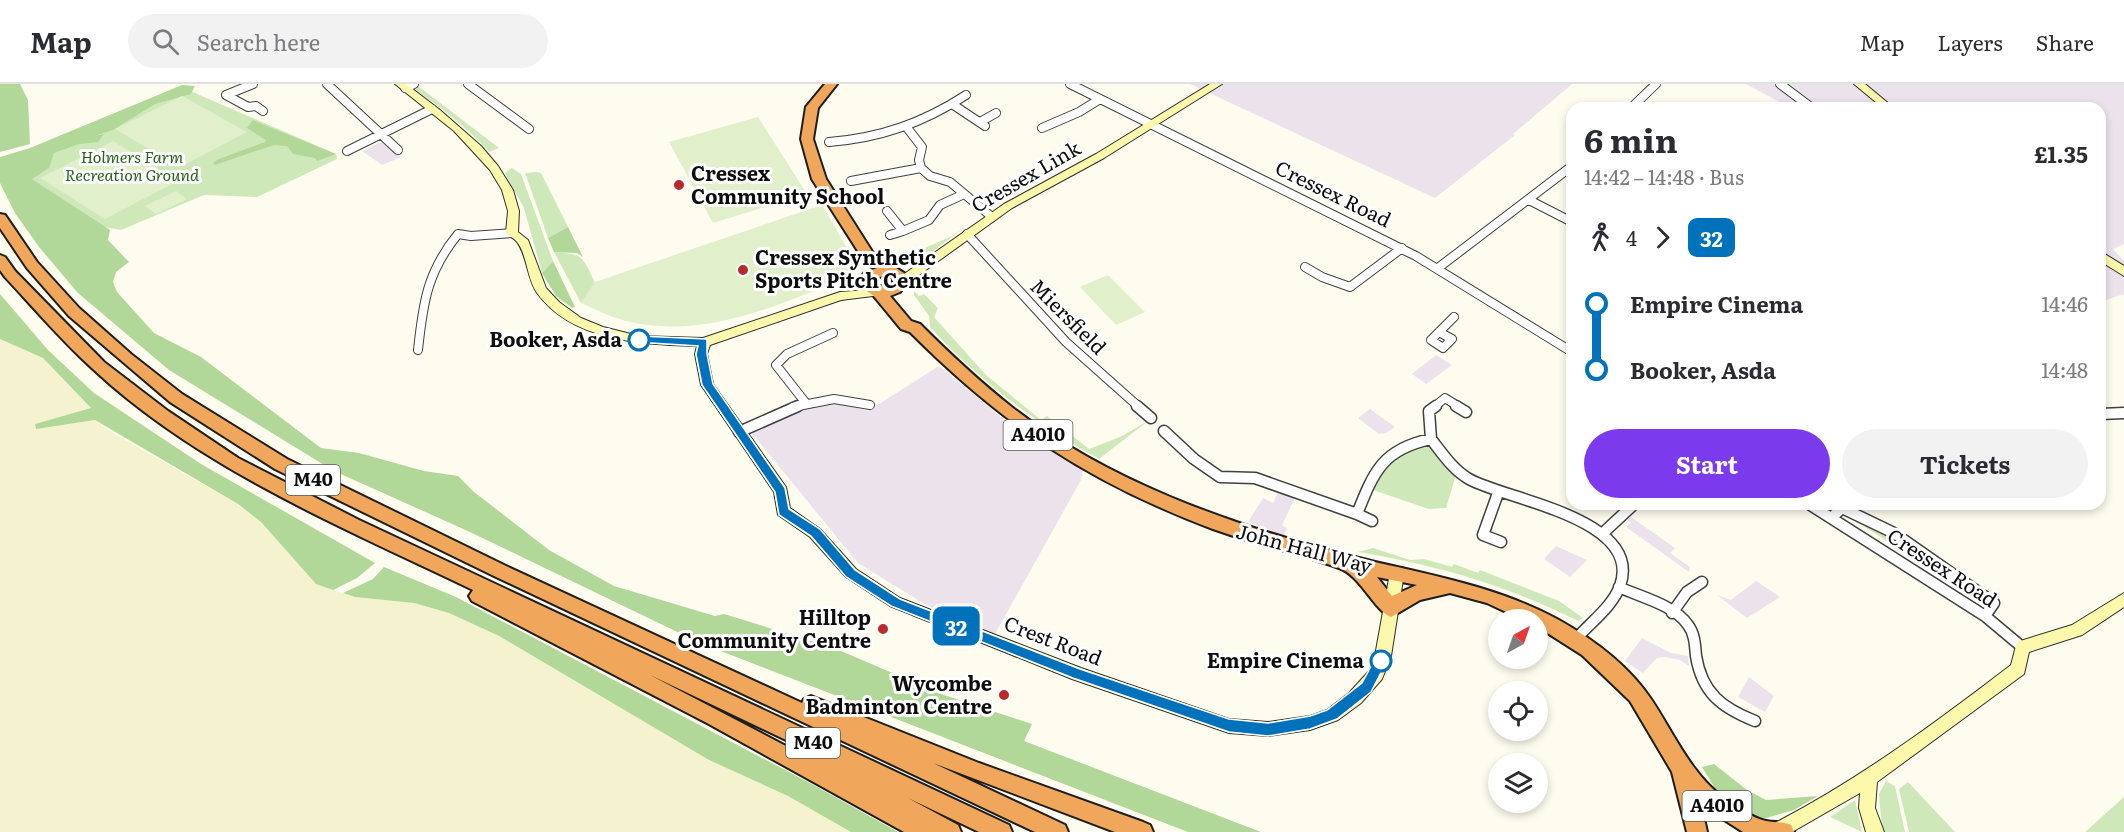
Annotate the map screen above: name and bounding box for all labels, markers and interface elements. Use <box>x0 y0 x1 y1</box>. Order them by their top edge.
search box <box>128 14 548 68</box>
text: Map <box>30 20 92 62</box>
icon: search <box>149 25 182 58</box>
text: Search here <box>197 25 320 58</box>
text: Map <box>1860 26 1905 57</box>
text: Layers <box>1938 26 2003 57</box>
text: Share <box>2036 26 2094 57</box>
text: 6 min <box>1584 114 1678 163</box>
street label: Cressex Link <box>965 131 1086 219</box>
text: £1.35 <box>2034 137 2088 170</box>
park label: Holmers Farm Recreation Ground <box>65 144 200 186</box>
street label: Cressex Road <box>1271 151 1397 233</box>
place label: Cressex Community School <box>691 157 884 210</box>
text: 14:42 – 14:48 · Bus <box>1584 161 1744 191</box>
marker: Cressex Community School <box>672 178 686 192</box>
icon: walk <box>1584 221 1617 254</box>
icon: forward <box>1646 221 1679 254</box>
text: 4 <box>1626 222 1637 252</box>
text: 32 <box>1700 222 1723 253</box>
place label: Cressex Synthetic Sports Pitch Centre <box>755 241 952 294</box>
marker: Cressex Synthetic Sports Pitch Centre <box>736 263 750 277</box>
street label: Miersfield <box>1025 271 1114 360</box>
text: Empire Cinema <box>1630 287 1803 320</box>
text: 14:46 <box>2042 288 2088 318</box>
place label: Booker, Asda <box>489 323 622 353</box>
marker: Booker, Asda <box>628 329 650 351</box>
text: Booker, Asda <box>1630 353 1776 386</box>
text: 14:48 <box>2041 354 2088 384</box>
road number: A4010 <box>1004 420 1072 450</box>
button: Start <box>1584 429 1830 498</box>
button: Tickets <box>1842 429 2088 498</box>
road number: M40 <box>286 465 340 495</box>
street label: John Hall Way <box>1233 514 1376 580</box>
street label: Cressex Road <box>1882 520 2004 613</box>
place label: Hilltop Community Centre <box>678 601 871 654</box>
line badge: 32 <box>929 606 983 646</box>
street label: Crest Road <box>1000 607 1107 672</box>
north arrow <box>1488 609 1548 669</box>
map controls <box>1488 609 1548 813</box>
text: 32 <box>945 611 967 642</box>
marker: Hilltop Community Centre <box>876 622 890 636</box>
place label: Empire Cinema <box>1207 644 1364 674</box>
marker: Empire Cinema <box>1370 650 1392 672</box>
place label: Wycombe Badminton Centre <box>805 667 992 720</box>
button: locate <box>1488 681 1548 741</box>
marker: Wycombe Badminton Centre <box>997 688 1011 702</box>
road number: M40 <box>786 728 840 758</box>
button: layers <box>1488 753 1548 813</box>
road number: A4010 <box>1682 791 1752 821</box>

